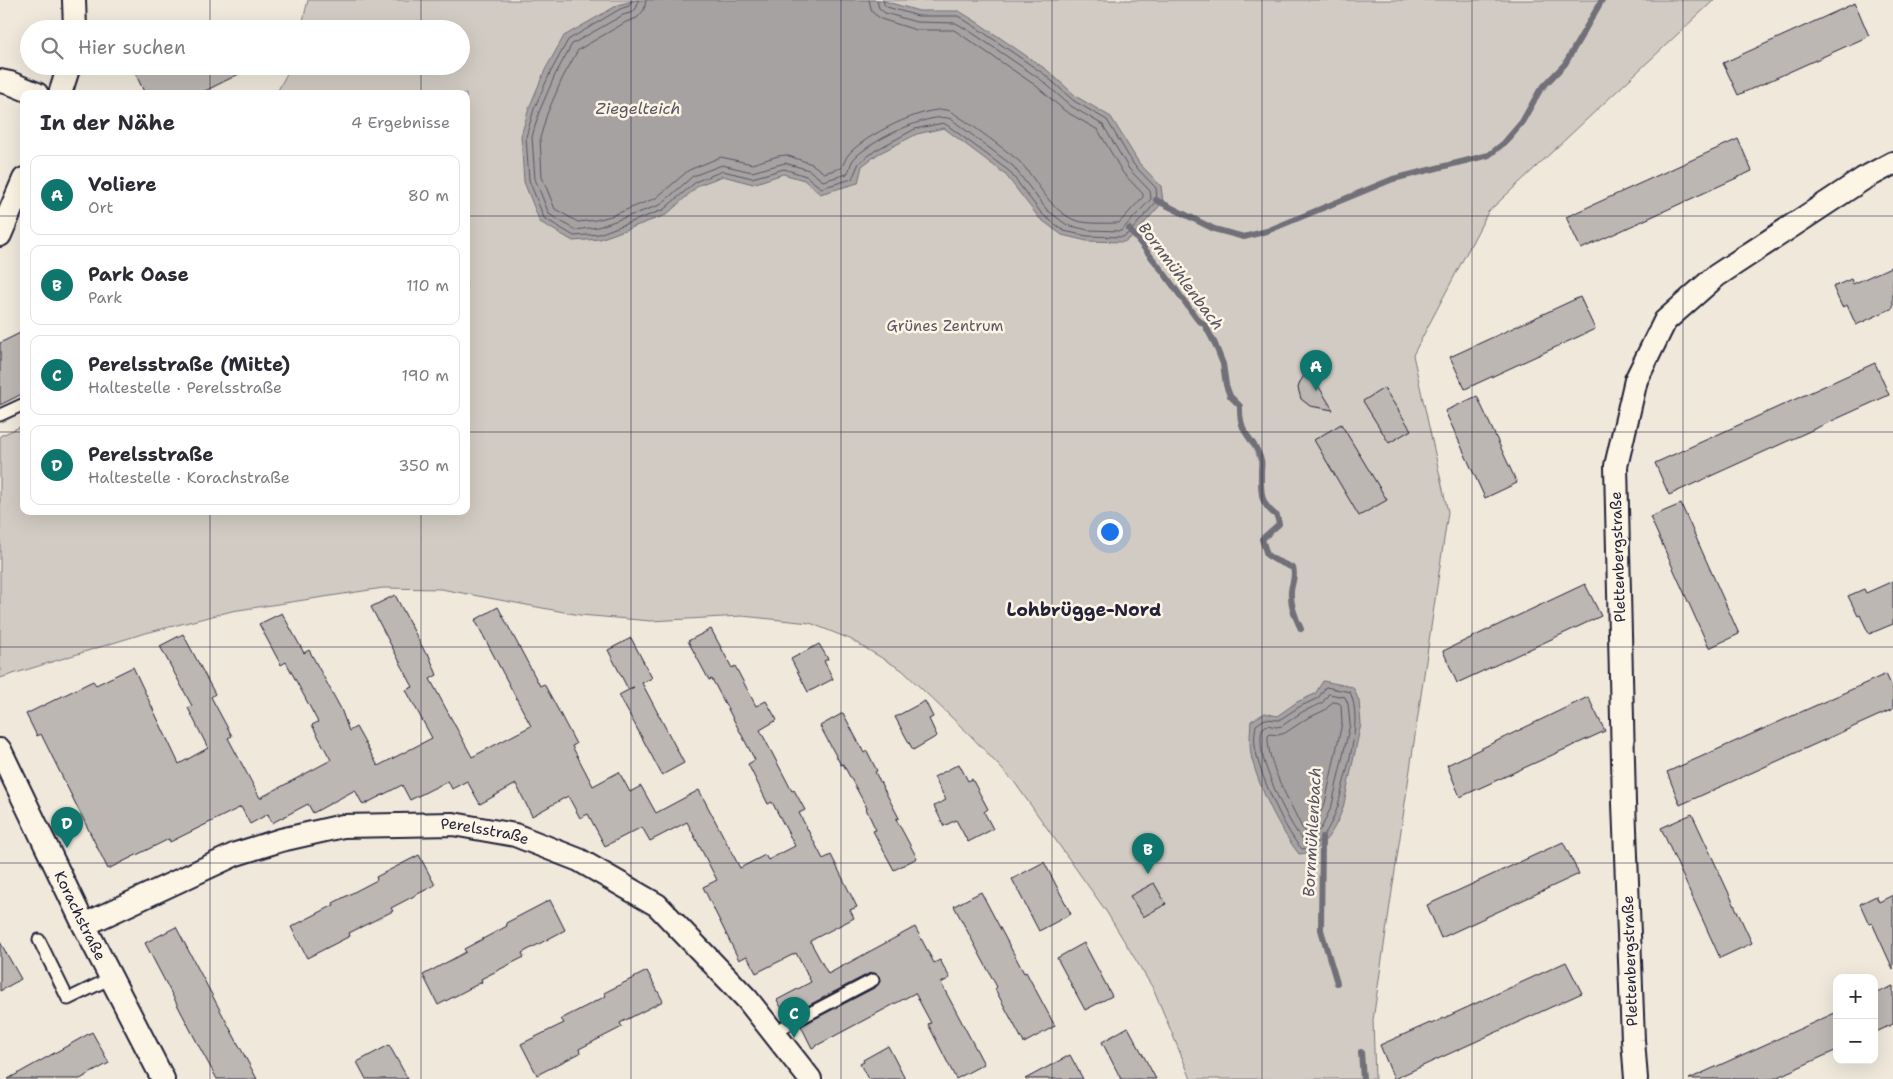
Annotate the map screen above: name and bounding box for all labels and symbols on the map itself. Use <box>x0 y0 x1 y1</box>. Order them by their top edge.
water label: Ziegelteich <box>595 98 681 119</box>
water label: Bornmühlenbach <box>1134 218 1228 334</box>
park label: Grünes Zentrum <box>886 316 1004 336</box>
pin: A <box>1300 350 1332 391</box>
street label: Plettenbergstraße <box>1606 491 1630 623</box>
your location <box>1097 519 1123 545</box>
district label: Lohbrügge-Nord <box>1007 598 1161 622</box>
water label: Bornmühlenbach <box>1298 767 1326 897</box>
pin: D <box>51 807 83 848</box>
street label: Perelsstraße <box>440 814 532 850</box>
pin: B <box>1132 833 1164 874</box>
street label: Korachstraße <box>50 868 110 964</box>
street label: Plettenbergstraße <box>1618 895 1642 1027</box>
pin: C <box>778 997 810 1038</box>

